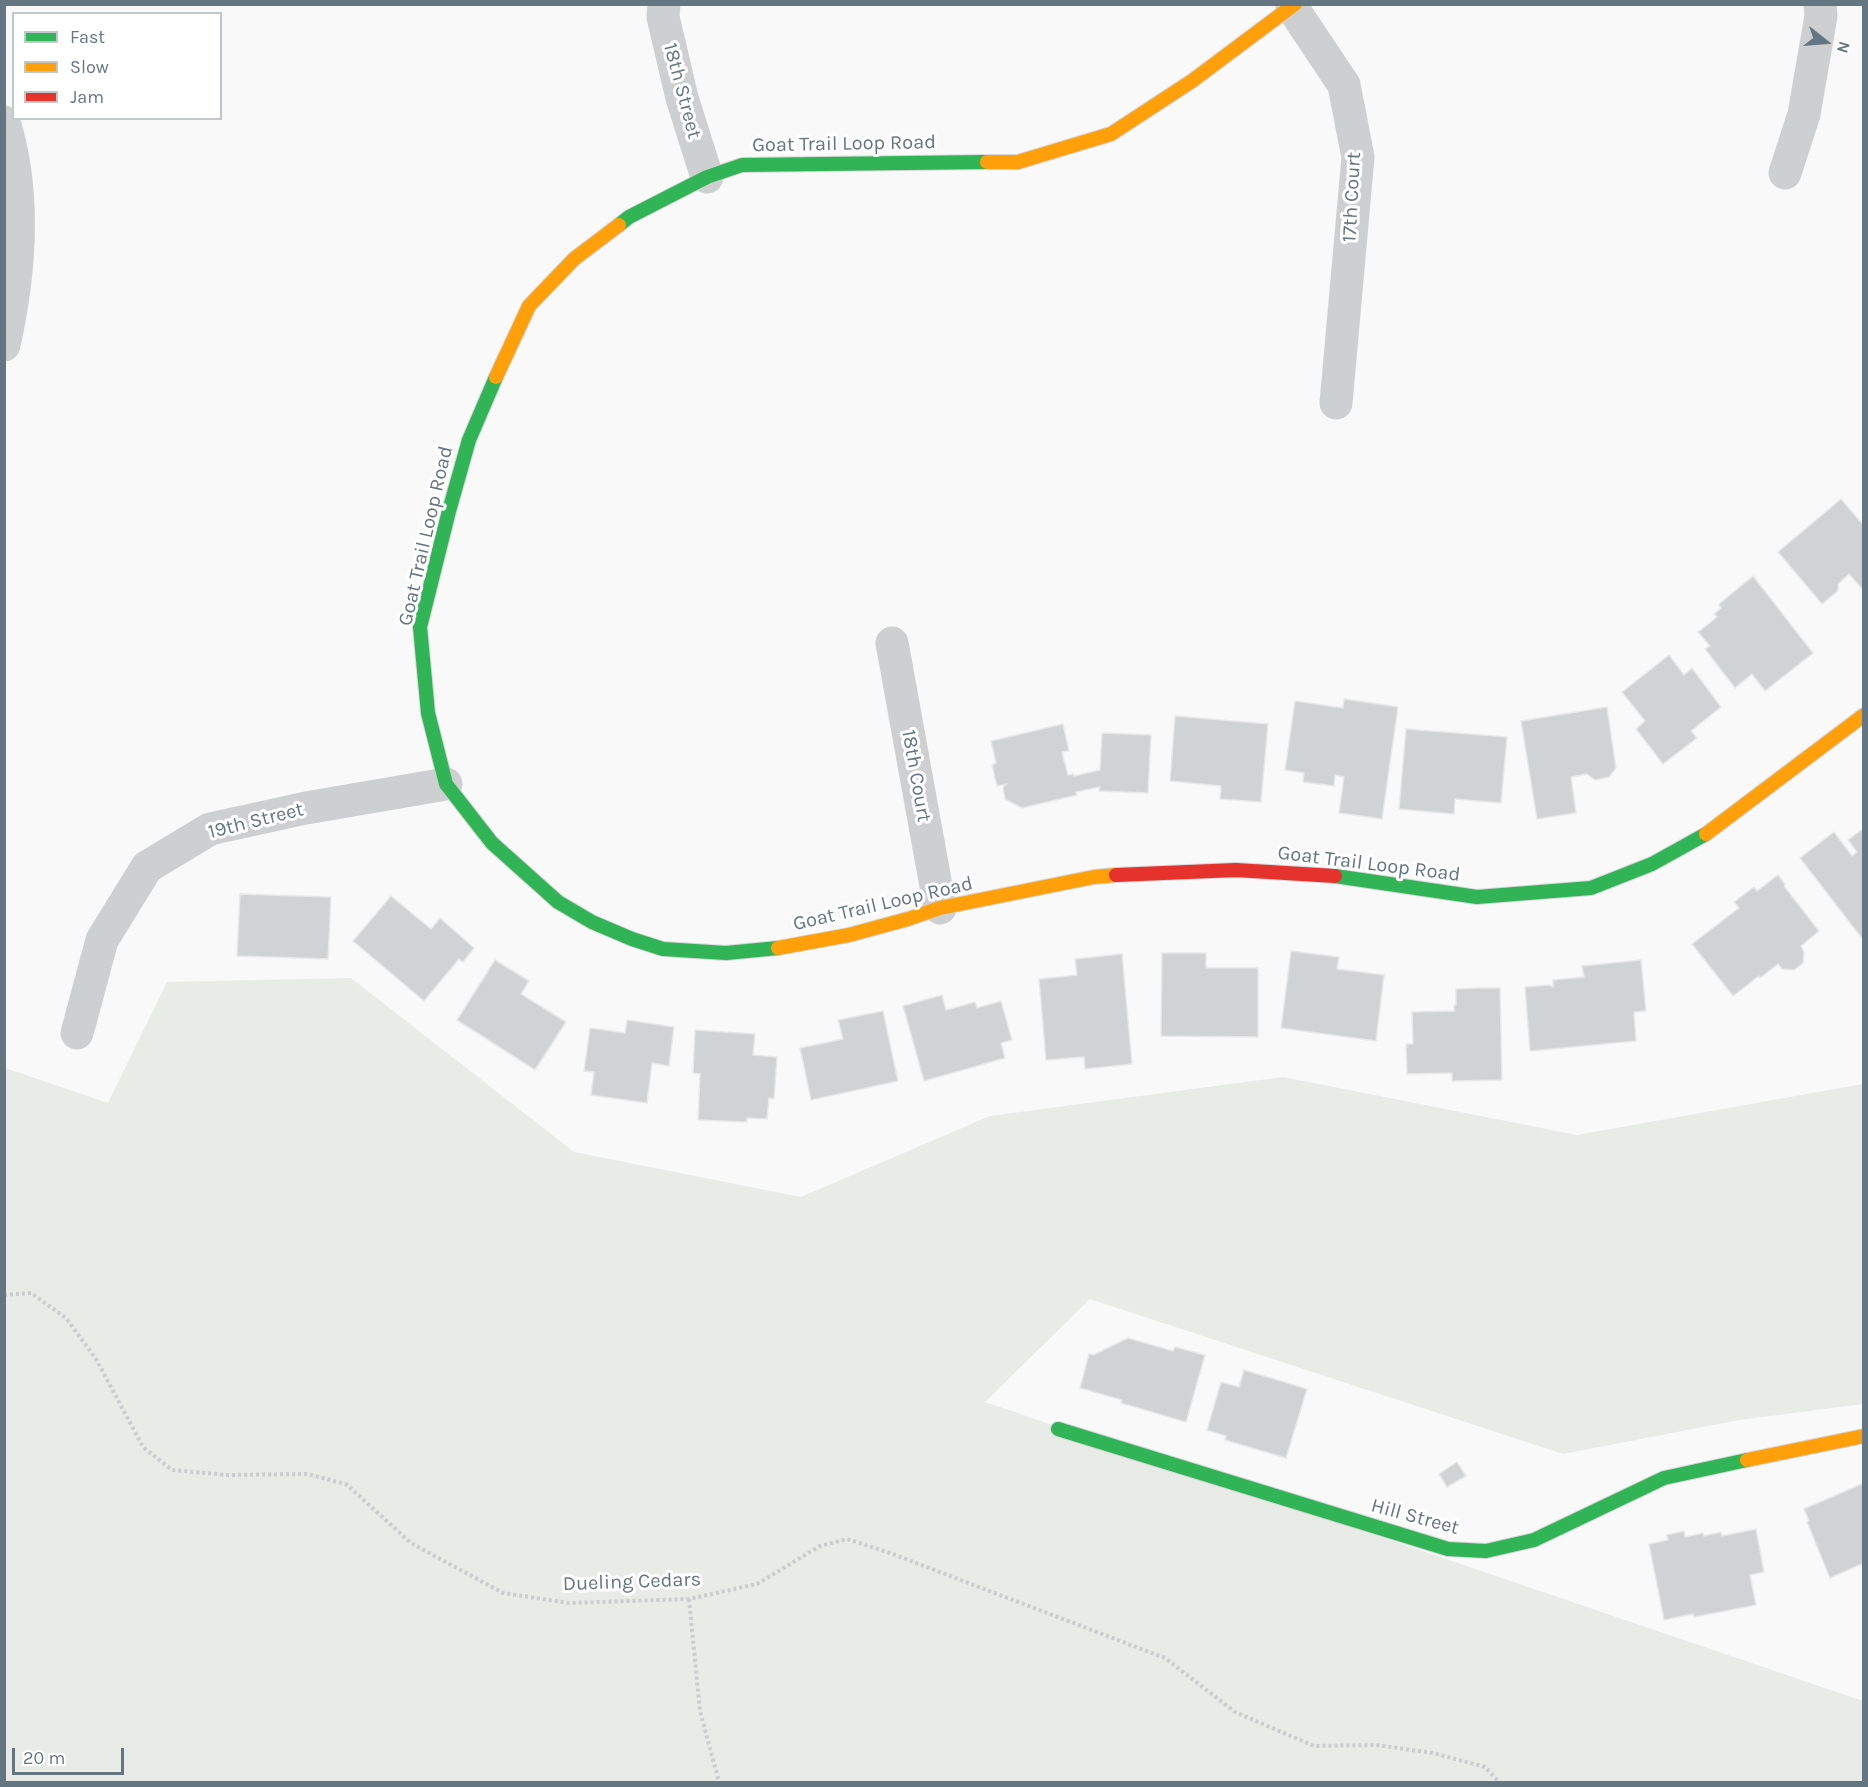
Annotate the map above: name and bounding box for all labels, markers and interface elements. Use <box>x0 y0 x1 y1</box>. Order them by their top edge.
legend <box>12 12 222 120</box>
north arrow <box>1796 12 1856 72</box>
text: Fast <box>70 26 105 48</box>
text: N <box>1833 39 1854 56</box>
street label: 18th Street <box>658 40 706 142</box>
text: Slow <box>70 56 109 78</box>
text: Jam <box>70 86 104 108</box>
street label: Goat Trail Loop Road <box>752 130 936 158</box>
street label: 17th Court <box>1338 151 1366 243</box>
street label: Goat Trail Loop Road <box>394 444 458 628</box>
street label: 18th Court <box>896 728 936 824</box>
street label: 19th Street <box>206 798 306 844</box>
street label: Goat Trail Loop Road <box>1276 841 1462 887</box>
street label: Goat Trail Loop Road <box>791 872 975 936</box>
street label: Hill Street <box>1368 1494 1462 1540</box>
street label: Dueling Cedars <box>562 1568 702 1596</box>
scale bar <box>15 1736 128 1774</box>
text: 20 m <box>23 1747 65 1769</box>

